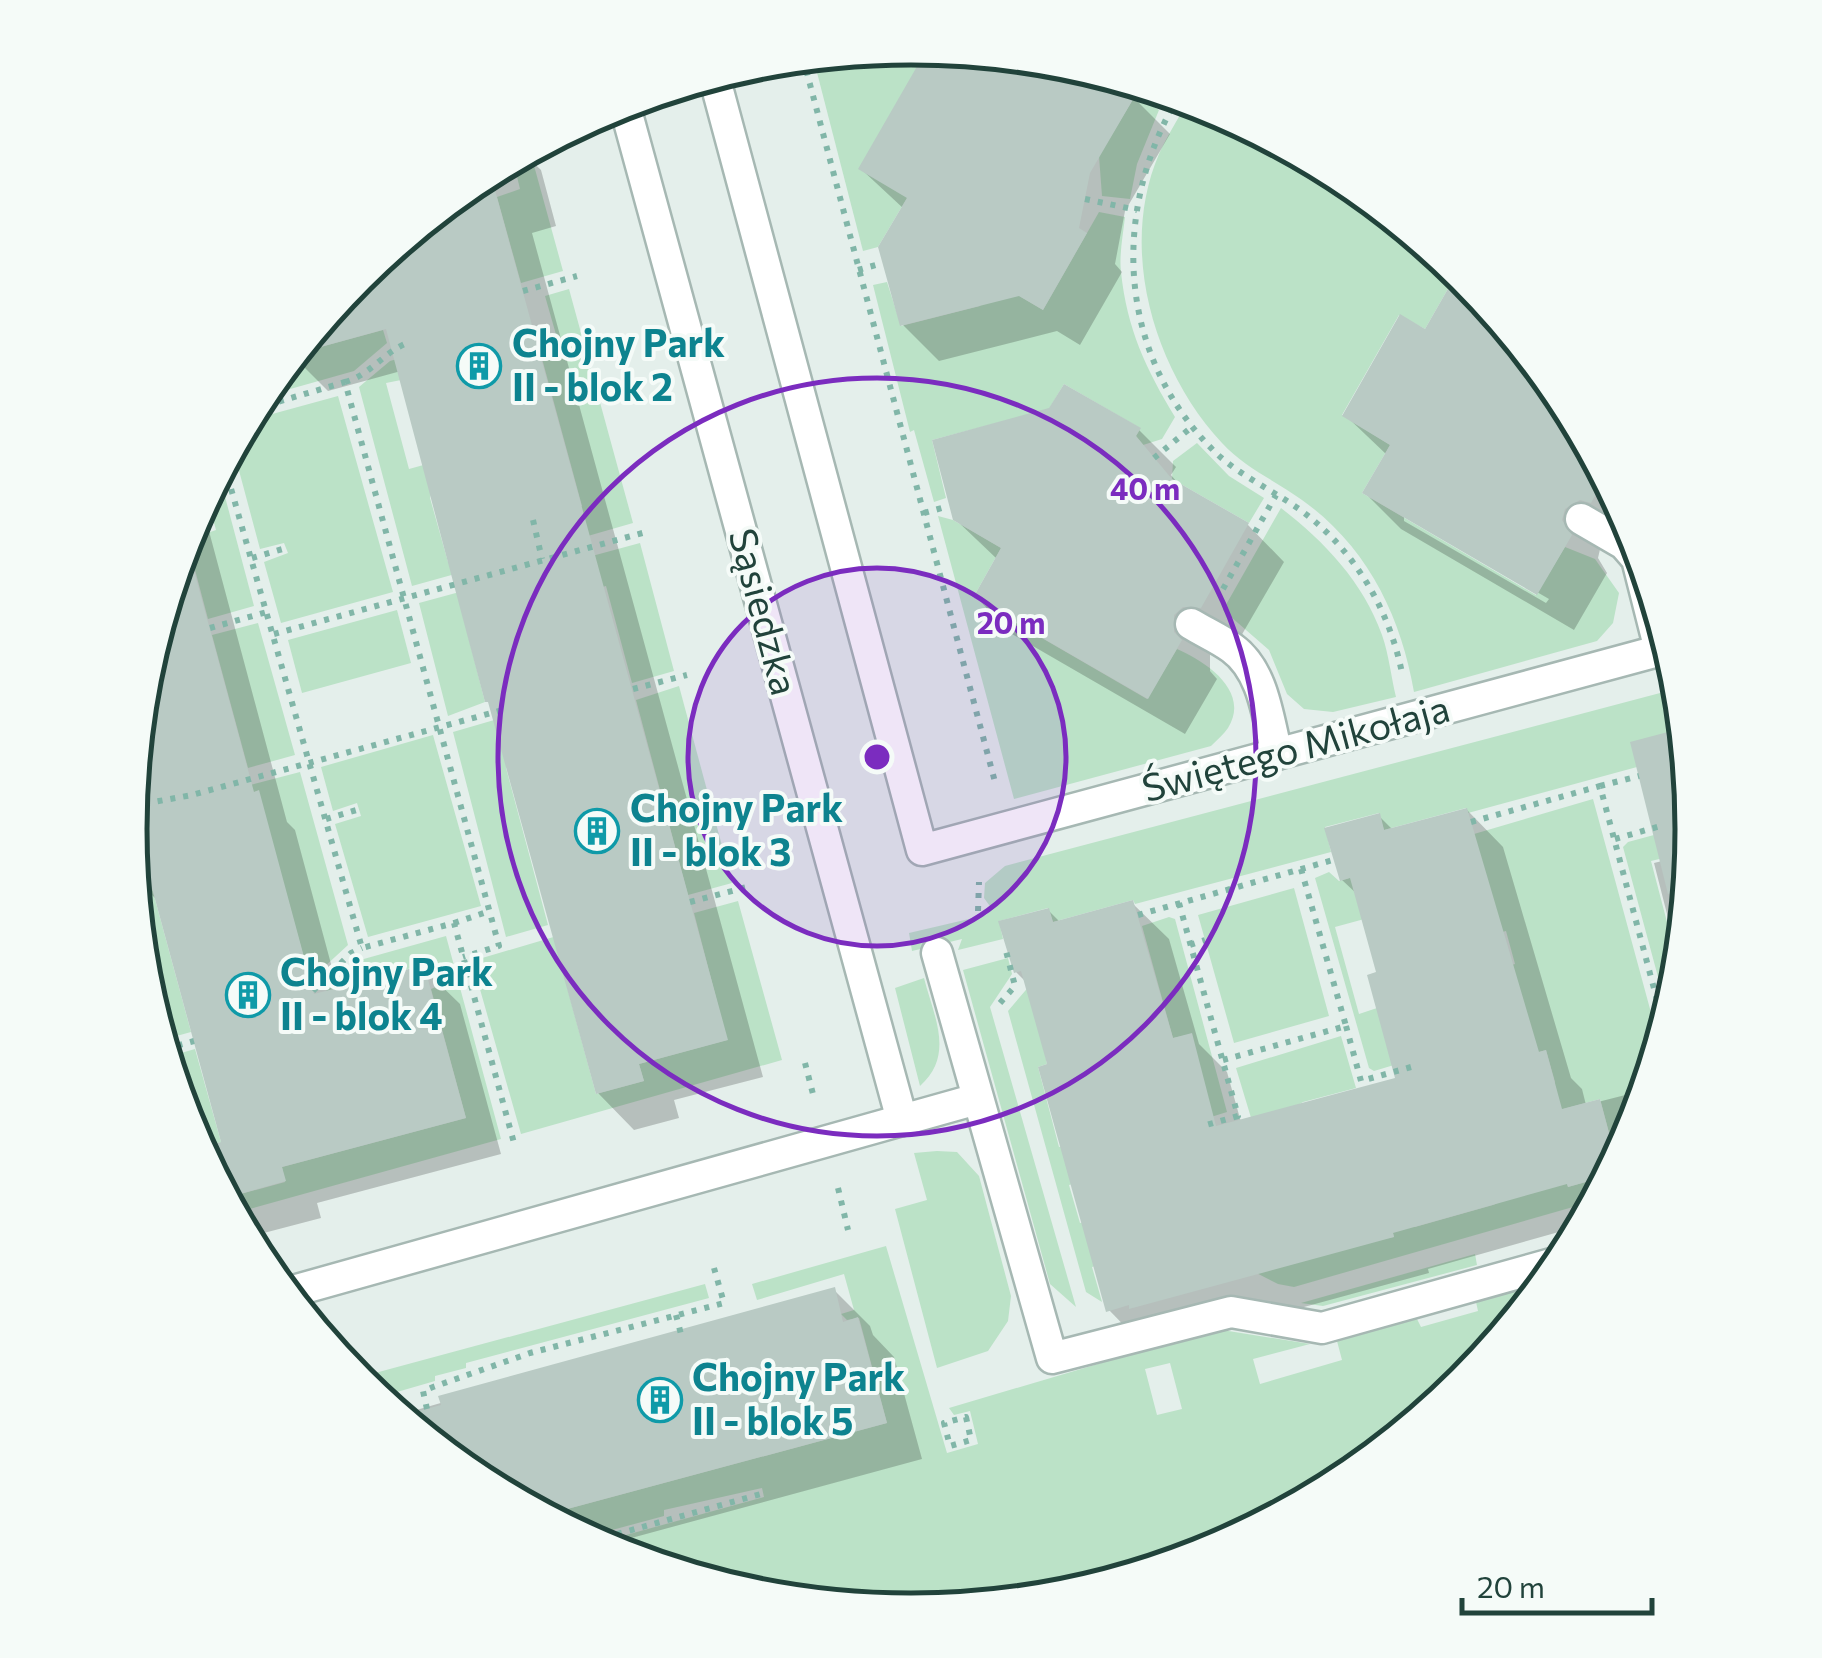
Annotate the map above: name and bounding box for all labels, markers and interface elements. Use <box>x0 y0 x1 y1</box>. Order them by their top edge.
place label: Chojny Park II - blok 2 <box>512 318 725 409</box>
building icon: Chojny Park II - blok 2 <box>456 343 502 389</box>
text: 40 m <box>1110 469 1180 506</box>
street label: Sąsiedzka <box>721 523 810 700</box>
text: 20 m <box>977 603 1045 640</box>
street label: Świętego Mikołaja <box>1136 683 1454 810</box>
centre of rings <box>859 739 895 775</box>
place label: Chojny Park II - blok 3 <box>630 783 843 874</box>
building icon: Chojny Park II - blok 3 <box>574 808 620 854</box>
place label: Chojny Park II - blok 4 <box>280 947 493 1038</box>
building icon: Chojny Park II - blok 4 <box>225 972 271 1018</box>
place label: Chojny Park II - blok 5 <box>692 1352 905 1443</box>
building icon: Chojny Park II - blok 5 <box>637 1377 683 1423</box>
scale bar <box>1462 1553 1652 1615</box>
text: 20 m <box>1477 1567 1545 1604</box>

